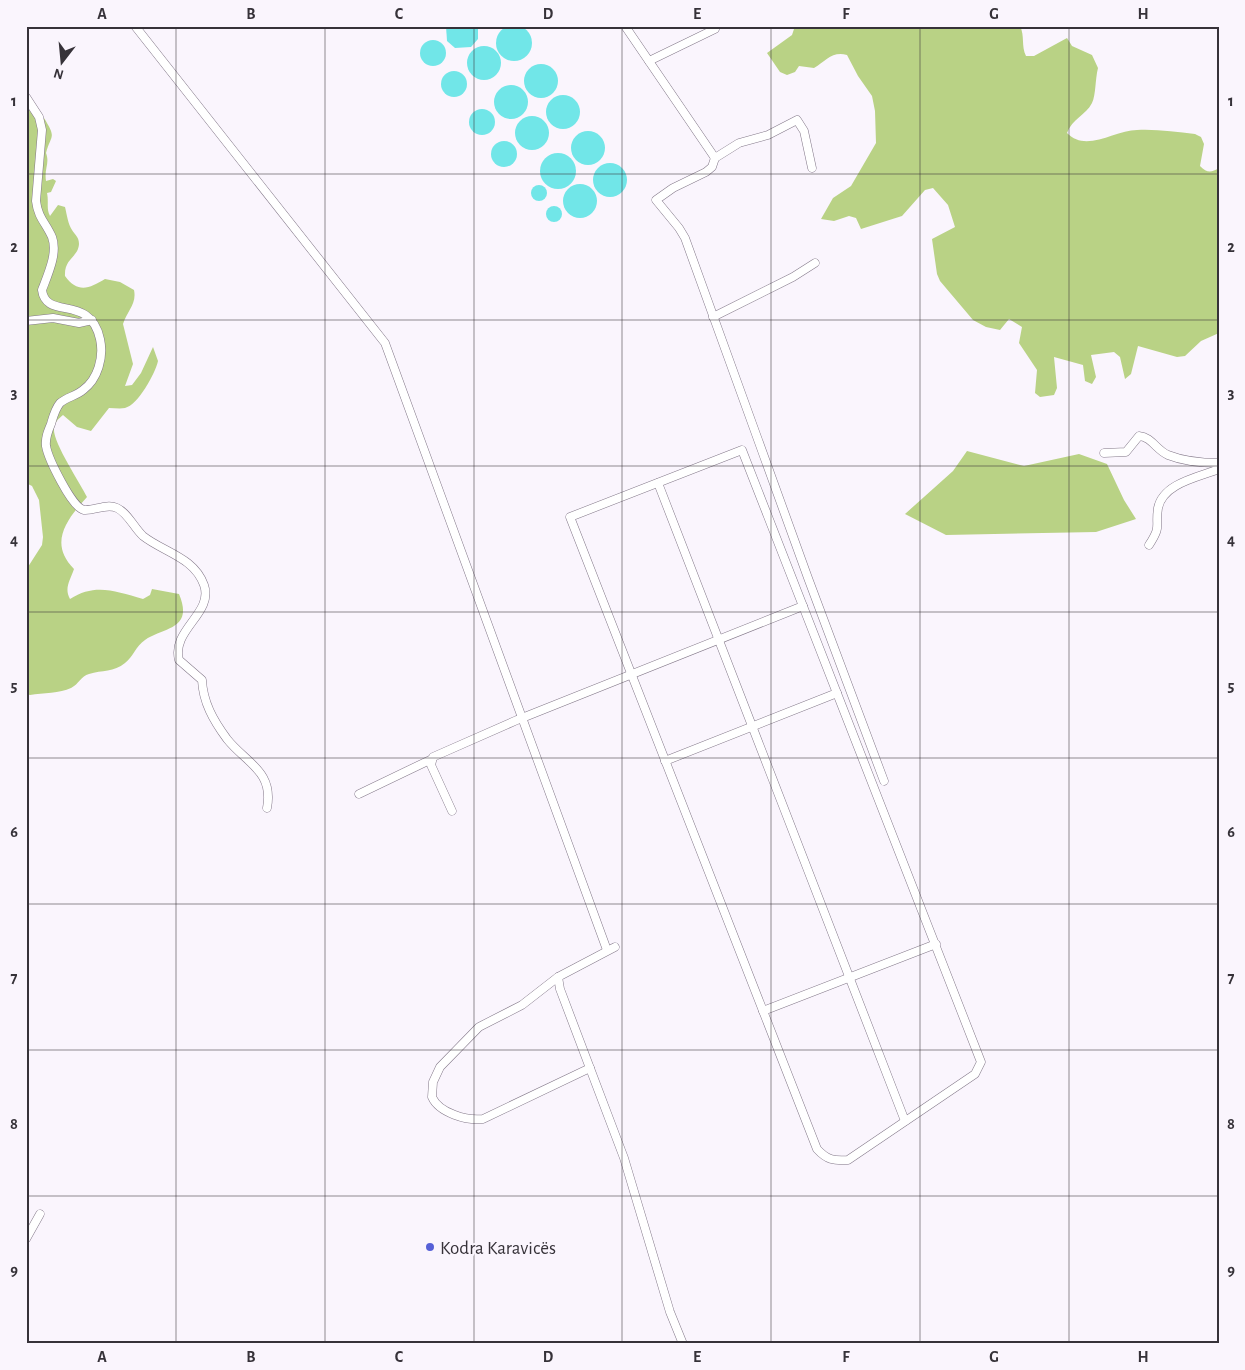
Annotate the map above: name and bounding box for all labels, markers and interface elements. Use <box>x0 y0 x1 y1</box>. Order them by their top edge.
text: A <box>97 6 107 22</box>
text: B <box>246 6 256 22</box>
text: C <box>395 6 404 22</box>
text: D <box>543 6 554 22</box>
text: E <box>693 6 701 22</box>
text: F <box>842 6 850 22</box>
text: G <box>989 6 999 22</box>
text: H <box>1137 6 1149 22</box>
north arrow <box>38 38 88 88</box>
text: N <box>52 65 65 82</box>
text: 1 <box>11 93 17 109</box>
text: 1 <box>1228 93 1234 109</box>
text: 2 <box>10 239 18 255</box>
text: 2 <box>1227 239 1235 255</box>
text: 3 <box>11 385 18 401</box>
text: 3 <box>1228 385 1235 401</box>
text: 4 <box>10 532 18 548</box>
text: 4 <box>1227 532 1235 548</box>
text: 5 <box>11 678 18 694</box>
text: 5 <box>1228 678 1235 694</box>
text: 6 <box>10 824 18 840</box>
text: 6 <box>1227 824 1235 840</box>
text: 7 <box>11 970 18 986</box>
text: 7 <box>1228 970 1235 986</box>
text: 8 <box>10 1116 18 1132</box>
text: 8 <box>1227 1116 1235 1132</box>
place label: Kodra Karavicës <box>440 1239 556 1258</box>
marker: Kodra Karavicës <box>424 1241 436 1253</box>
text: 9 <box>10 1262 18 1278</box>
text: 9 <box>1227 1262 1235 1278</box>
text: A <box>97 1349 107 1365</box>
text: B <box>246 1349 256 1365</box>
text: C <box>395 1349 404 1365</box>
text: D <box>543 1349 554 1365</box>
text: E <box>693 1349 701 1365</box>
text: F <box>842 1349 850 1365</box>
text: G <box>989 1349 999 1365</box>
text: H <box>1137 1349 1149 1365</box>

